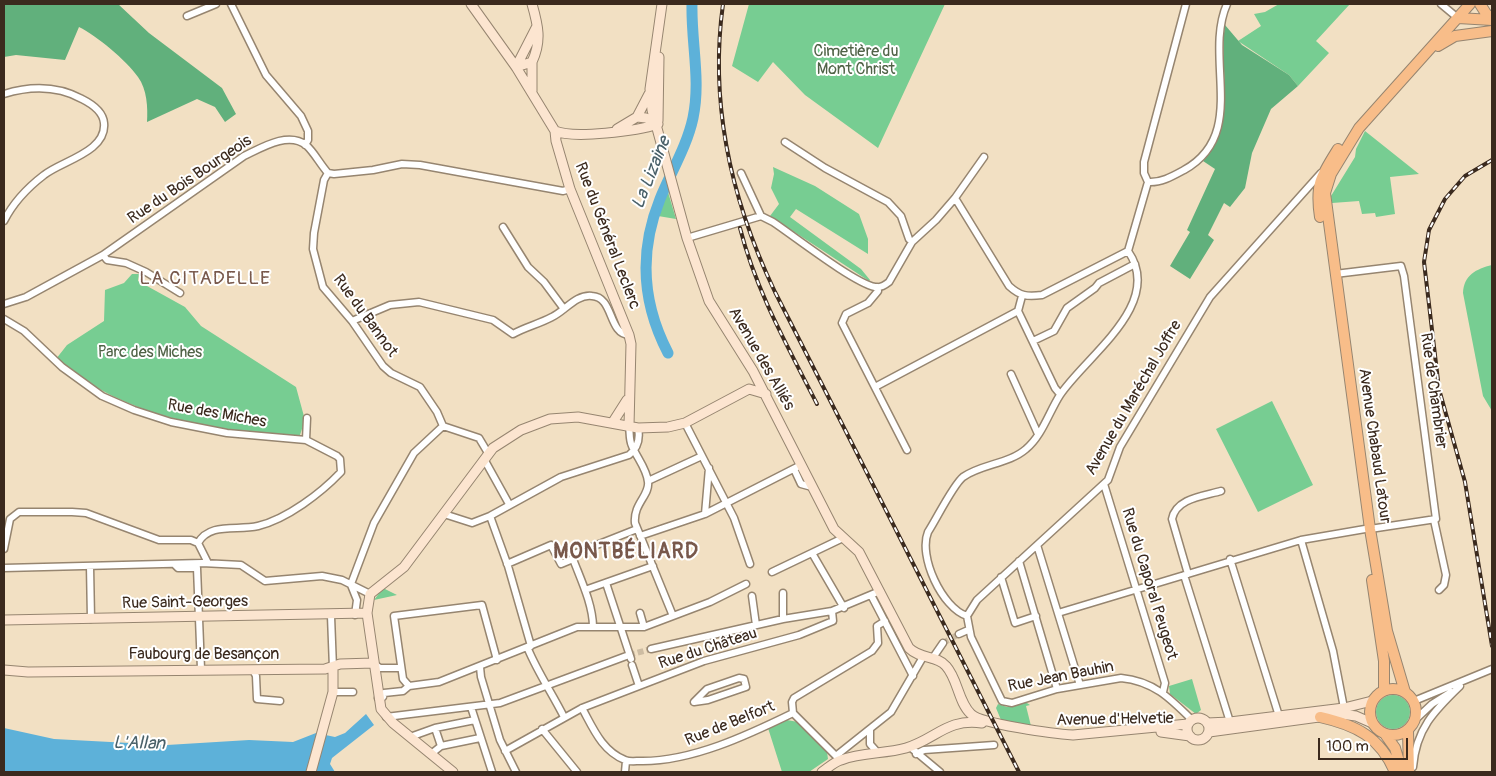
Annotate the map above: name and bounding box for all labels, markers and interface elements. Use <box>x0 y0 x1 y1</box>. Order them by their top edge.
park label: Cimetière du Mont Christ <box>814 42 898 80</box>
street label: Rue du Bois Bourgeois <box>124 131 256 229</box>
water label: La Lizaine <box>628 134 676 212</box>
street label: Rue du Général Leclerc <box>570 160 644 312</box>
district label: LA CITADELLE <box>138 268 272 290</box>
street label: Rue du Bannot <box>329 271 401 361</box>
street label: Avenue des Alliés <box>724 304 798 414</box>
street label: Avenue du Maréchal Joffre <box>1082 317 1186 479</box>
street label: Rue de Chambrier <box>1415 332 1451 450</box>
park label: Parc des Miches <box>98 343 202 363</box>
street label: Avenue Chabaud Latour <box>1354 367 1394 525</box>
street label: Rue des Miches <box>166 396 268 432</box>
street label: Rue du Caporal Peugeot <box>1117 506 1181 662</box>
district label: MONTBÉLIARD <box>552 540 700 566</box>
street label: Rue Saint-Georges <box>122 592 248 614</box>
street label: Rue du Château <box>656 624 760 674</box>
street label: Faubourg de Besançon <box>129 645 279 665</box>
street label: Rue Jean Bauhin <box>1006 657 1116 697</box>
street label: Rue de Belfort <box>682 697 778 751</box>
street label: Avenue d'Helvetie <box>1056 709 1174 731</box>
scale bar <box>1321 728 1411 760</box>
water label: L'Allan <box>113 733 165 755</box>
text: 100 m <box>1326 737 1369 756</box>

